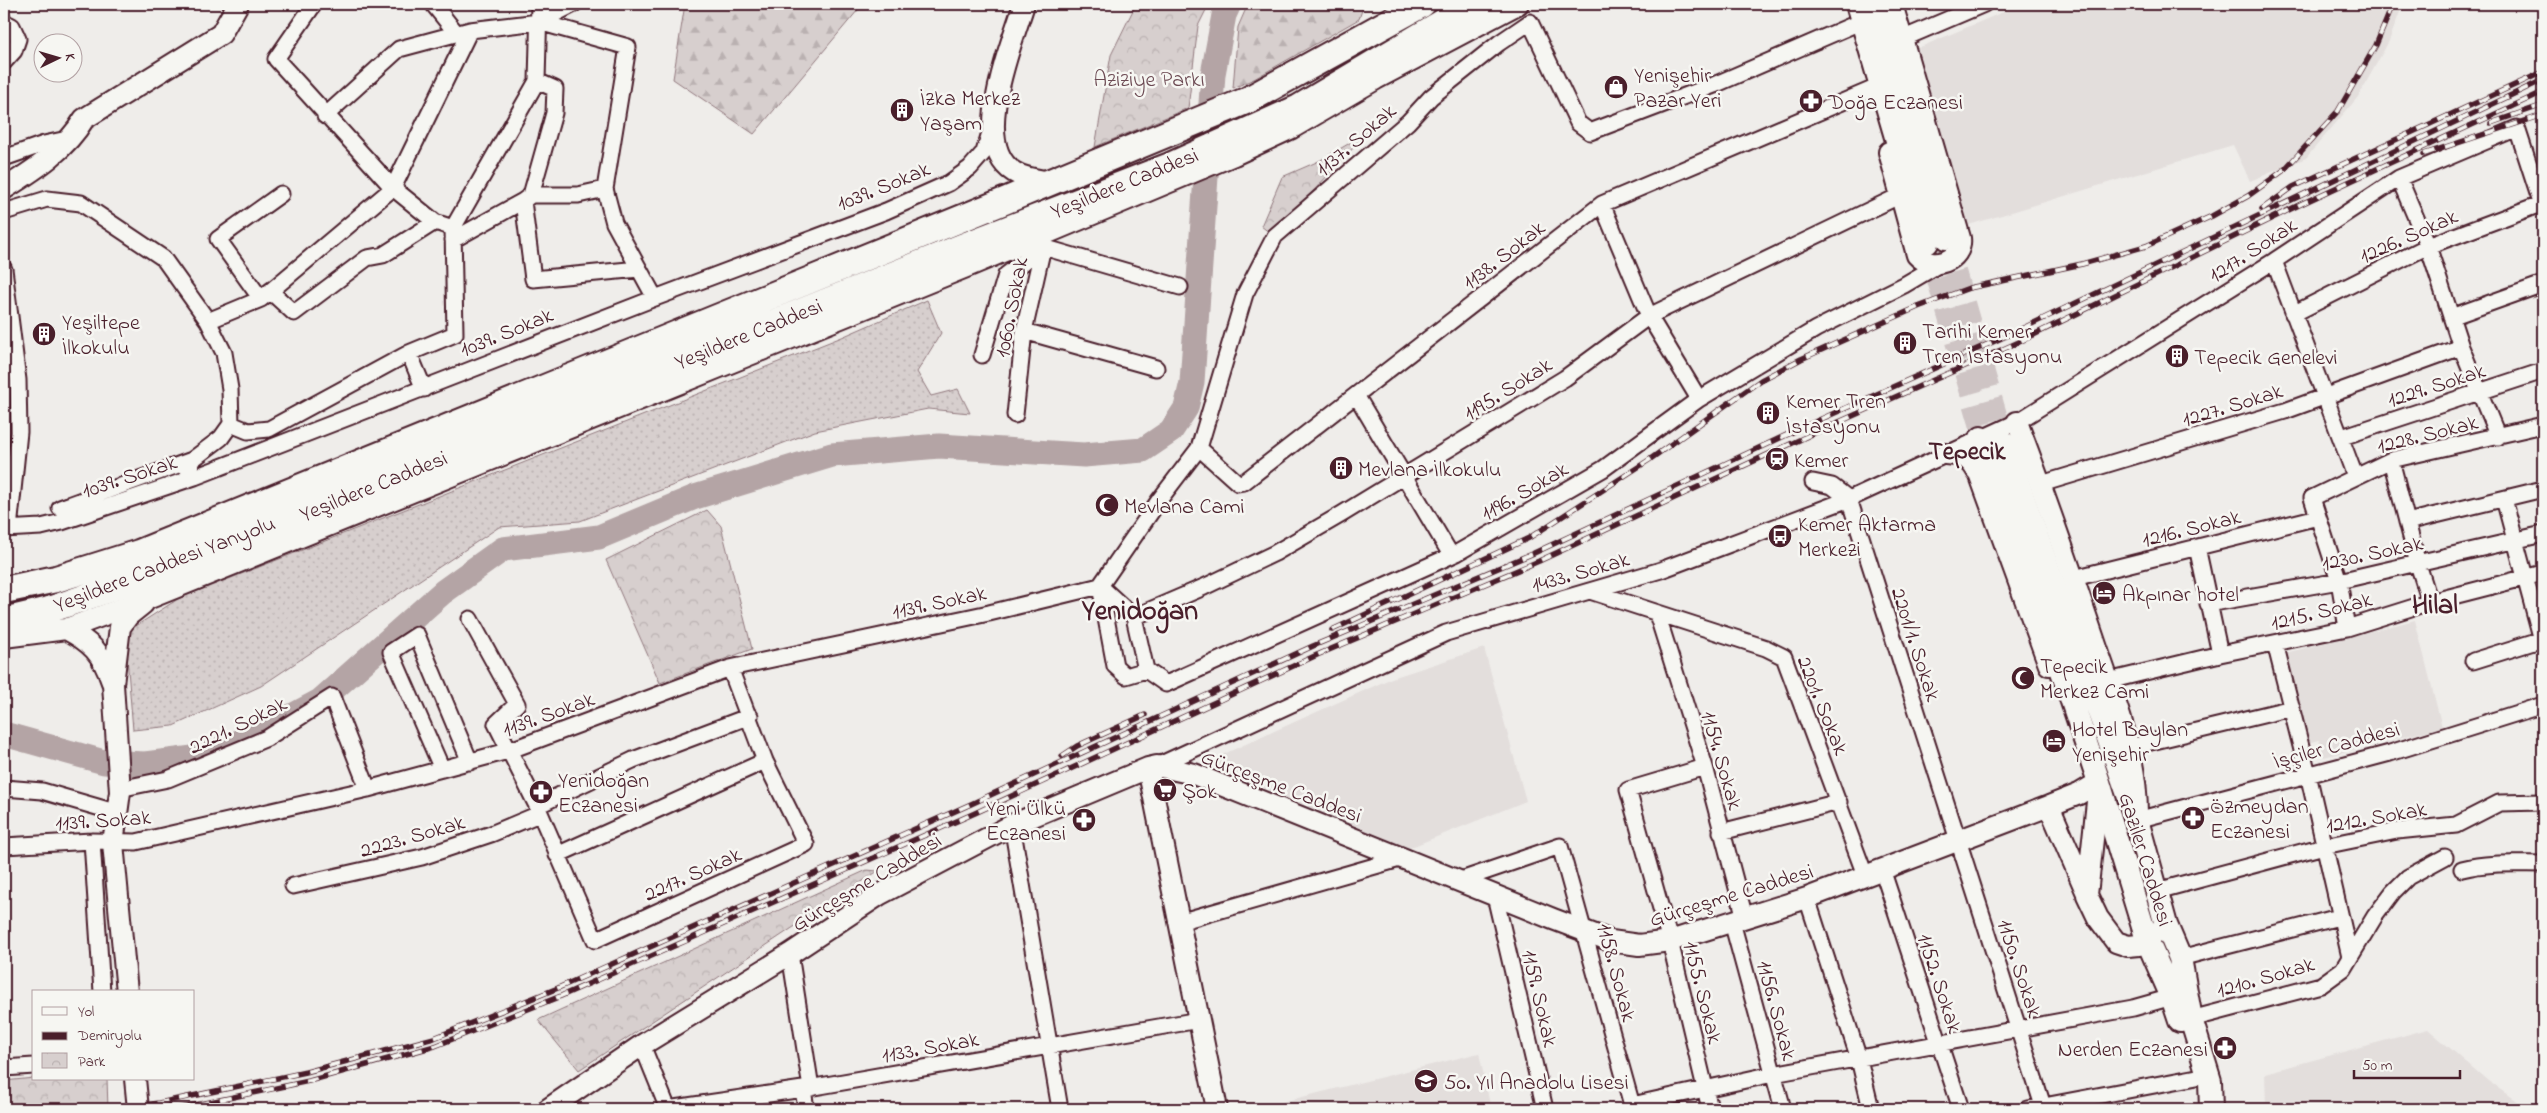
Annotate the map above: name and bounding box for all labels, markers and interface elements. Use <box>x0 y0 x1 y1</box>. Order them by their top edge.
north arrow <box>32 32 82 82</box>
text: K <box>59 53 80 62</box>
place label: Yenişehir Pazar Yeri <box>1634 61 1721 118</box>
park label: Aziziye Parkı <box>1093 65 1205 98</box>
shop icon: Yenişehir Pazar Yeri <box>1603 74 1629 100</box>
place label: İzka Merkez Yaşam <box>920 84 1021 141</box>
pharmacy icon: Doğa Eczanesi <box>1798 88 1824 114</box>
place label: Doğa Eczanesi <box>1827 88 1963 121</box>
building icon: İzka Merkez Yaşam <box>889 97 915 123</box>
street label: 1137. Sokak <box>1309 97 1405 186</box>
street label: Yeşildere Caddesi <box>1046 141 1204 229</box>
street label: 1039. Sokak <box>833 154 936 221</box>
street label: 1226. Sokak <box>2355 202 2464 274</box>
street label: 1217. Sokak <box>2203 211 2305 292</box>
street label: 1138. Sokak <box>1457 214 1553 299</box>
street label: 1060. Sokak <box>988 254 1038 361</box>
street label: Yeşildere Caddesi <box>670 292 828 380</box>
street label: 1039. Sokak <box>456 300 559 367</box>
place label: Yeşiltepe İlkokulu <box>62 308 140 365</box>
place label: Tarihi Kemer Tren İstasyonu <box>1922 317 2062 375</box>
building icon: Yeşiltepe İlkokulu <box>31 321 57 347</box>
building icon: Tarihi Kemer Tren İstasyonu <box>1892 330 1918 356</box>
building icon: Tepecik Genelevi <box>2164 343 2190 369</box>
place label: Tepecik Genelevi <box>2194 343 2338 375</box>
street label: 1195. Sokak <box>1458 350 1559 430</box>
street label: 1229. Sokak <box>2384 356 2490 418</box>
street label: 1227. Sokak <box>2178 376 2288 437</box>
place label: Kemer Tren İstasyonu <box>1786 387 1886 445</box>
building icon: Kemer Tren İstasyonu <box>1755 400 1781 426</box>
street label: 1228. Sokak <box>2374 408 2482 464</box>
district label: Tepecik <box>1929 435 2006 471</box>
street label: Yeşildere Caddesi <box>295 444 453 532</box>
station icon: Kemer <box>1764 446 1790 472</box>
place label: Kemer <box>1794 446 1848 478</box>
street label: 1039. Sokak <box>78 447 182 508</box>
street label: 1196. Sokak <box>1476 454 1576 531</box>
building icon: Mevlana İlkokulu <box>1328 455 1354 481</box>
place label: Mevlana İlkokulu <box>1358 455 1501 487</box>
mosque icon: Mevlana Cami <box>1094 492 1120 518</box>
place label: Mevlana Cami <box>1124 492 1245 524</box>
street label: 1216. Sokak <box>2139 502 2245 558</box>
street label: Yeşildere Caddesi Yanyolu <box>50 509 281 624</box>
place label: Kemer Aktarma Merkezi <box>1798 510 1936 567</box>
bus stop icon: Kemer Aktarma Merkezi <box>1767 523 1793 549</box>
street label: 1230. Sokak <box>2319 529 2426 581</box>
street label: 1433. Sokak <box>1528 545 1634 603</box>
street label: 1139. Sokak <box>889 578 990 630</box>
hotel icon: Akpınar hotel <box>2091 580 2117 606</box>
place label: Akpınar hotel <box>2122 580 2239 612</box>
street label: 2201/1. Sokak <box>1881 584 1948 706</box>
street label: 1215. Sokak <box>2268 585 2376 641</box>
district label: Hilal <box>2412 586 2458 627</box>
district label: Yenidoğan <box>1081 592 1198 634</box>
street label: 2201. Sokak <box>1787 652 1856 761</box>
place label: Tepecik Merkez Cami <box>2040 652 2149 709</box>
mosque icon: Tepecik Merkez Cami <box>2010 665 2036 691</box>
street label: 1139. Sokak <box>499 684 600 747</box>
street label: 2221. Sokak <box>184 689 293 764</box>
street label: 1154. Sokak <box>1691 708 1750 814</box>
place label: Hotel Baylan Yenişehir <box>2072 715 2188 772</box>
street label: İşçiler Caddesi <box>2270 715 2404 779</box>
hotel icon: Hotel Baylan Yenişehir <box>2041 728 2067 754</box>
street label: Gürçeşme Caddesi <box>1196 742 1366 833</box>
place label: Yenidoğan Eczanesi <box>558 766 649 823</box>
supermarket icon: Şok <box>1152 777 1178 803</box>
place label: Şok <box>1182 777 1217 809</box>
pharmacy icon: Yenidoğan Eczanesi <box>528 779 554 805</box>
street label: Gaziler Caddesi <box>2109 789 2180 931</box>
place label: Özmeydan Eczanesi <box>2210 792 2309 849</box>
place label: Yeni Ülkü Eczanesi <box>986 794 1066 851</box>
street label: 1212. Sokak <box>2324 794 2430 844</box>
street label: 1139. Sokak <box>54 803 152 841</box>
pharmacy icon: Özmeydan Eczanesi <box>2180 805 2206 831</box>
pharmacy icon: Yeni Ülkü Eczanesi <box>1071 807 1097 833</box>
street label: 2223. Sokak <box>357 808 469 868</box>
street label: Gürçeşme Caddesi <box>786 826 949 941</box>
street label: 2217. Sokak <box>639 840 748 912</box>
street label: Gürçeşme Caddesi <box>1646 857 1818 937</box>
street label: 1150. Sokak <box>1987 915 2049 1023</box>
street label: 1158. Sokak <box>1587 920 1644 1026</box>
street label: 1152. Sokak <box>1907 930 1969 1038</box>
street label: 1155. Sokak <box>1673 938 1729 1048</box>
street label: 1159. Sokak <box>1511 947 1565 1051</box>
street label: 1210. Sokak <box>2213 950 2319 1008</box>
street label: 1156. Sokak <box>1746 957 1804 1065</box>
legend <box>32 990 195 1080</box>
text: Yol <box>78 1001 94 1023</box>
text: Demiryolu <box>77 1025 142 1048</box>
street label: 1133. Sokak <box>879 1025 982 1073</box>
place label: Nerden Eczanesi <box>2058 1035 2208 1067</box>
pharmacy icon: Nerden Eczanesi <box>2212 1035 2238 1061</box>
scale bar <box>2354 1048 2461 1080</box>
text: Park <box>78 1051 106 1073</box>
text: 50 m <box>2362 1055 2393 1077</box>
school or university icon: 50. Yıl Anadolu Lisesi <box>1413 1068 1439 1094</box>
place label: 50. Yıl Anadolu Lisesi <box>1444 1068 1629 1100</box>

